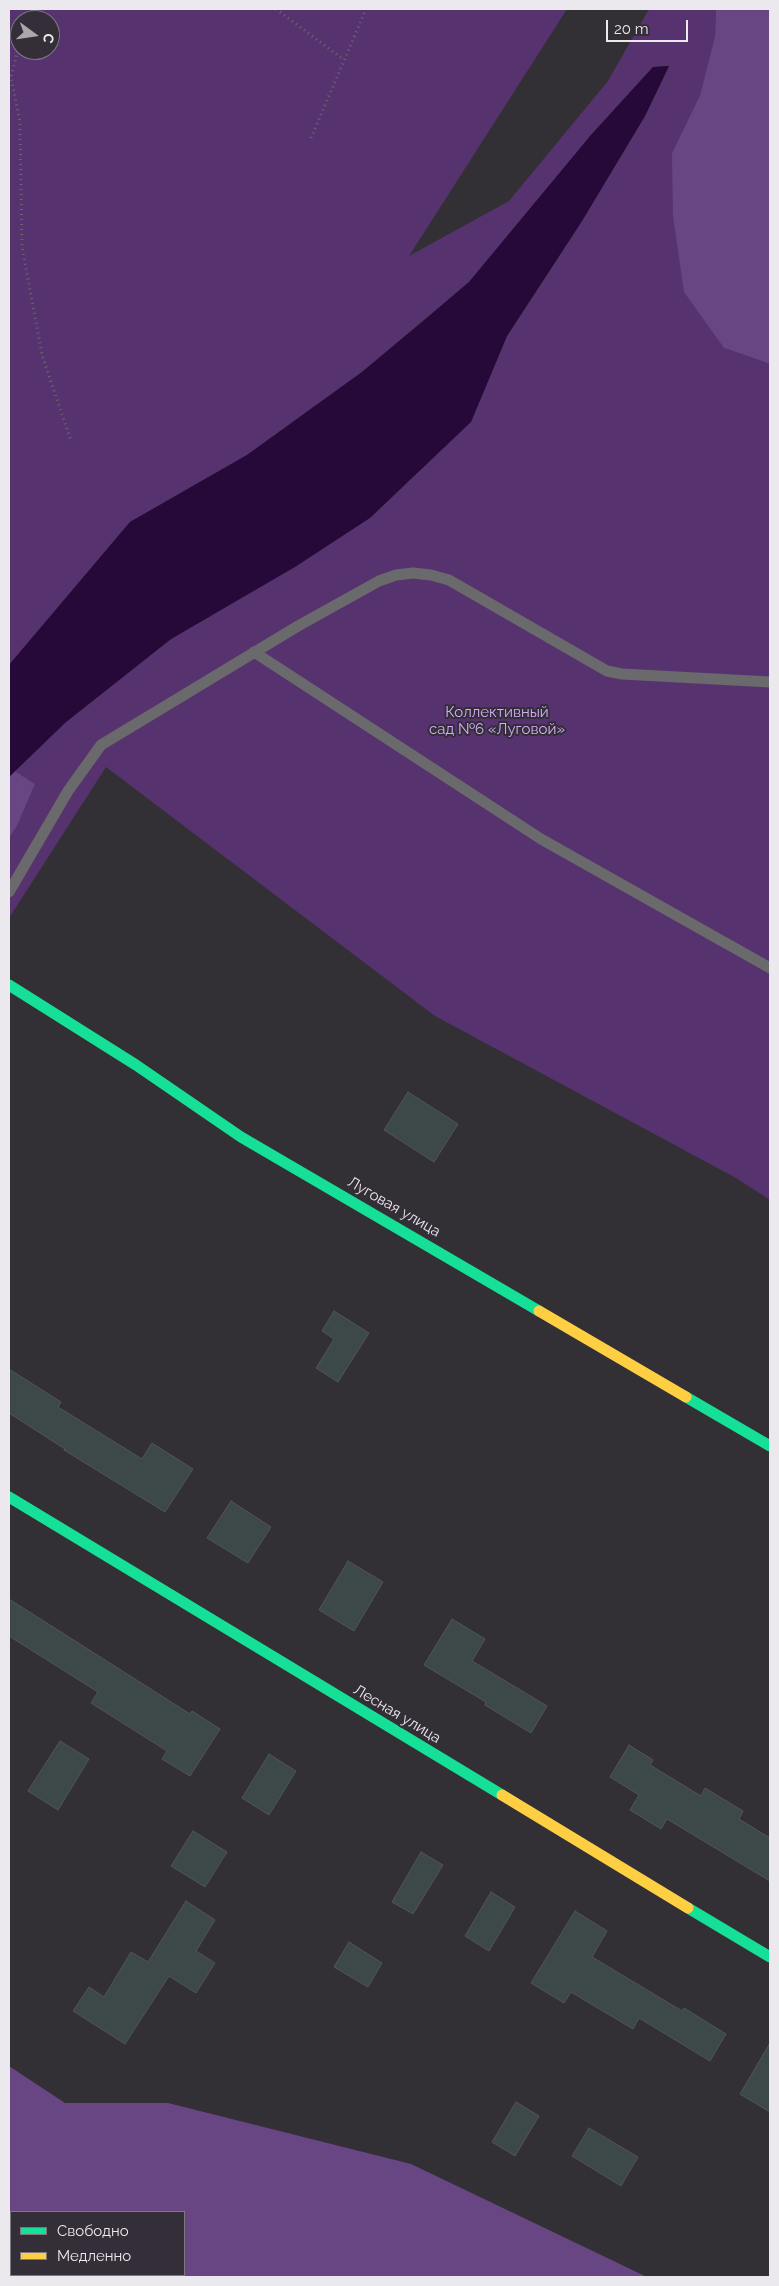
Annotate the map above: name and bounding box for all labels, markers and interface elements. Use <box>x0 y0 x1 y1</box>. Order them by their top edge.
north arrow <box>10 10 60 60</box>
scale bar <box>609 10 692 42</box>
text: 20 m <box>614 20 649 38</box>
text: С <box>40 32 58 45</box>
park label: Коллективный сад №6 «Луговой» <box>429 703 565 738</box>
street label: Луговая улица <box>344 1173 444 1241</box>
street label: Лесная улица <box>350 1681 444 1747</box>
legend <box>10 2211 185 2276</box>
text: Свободно <box>57 2222 129 2240</box>
text: Медленно <box>57 2247 131 2265</box>

